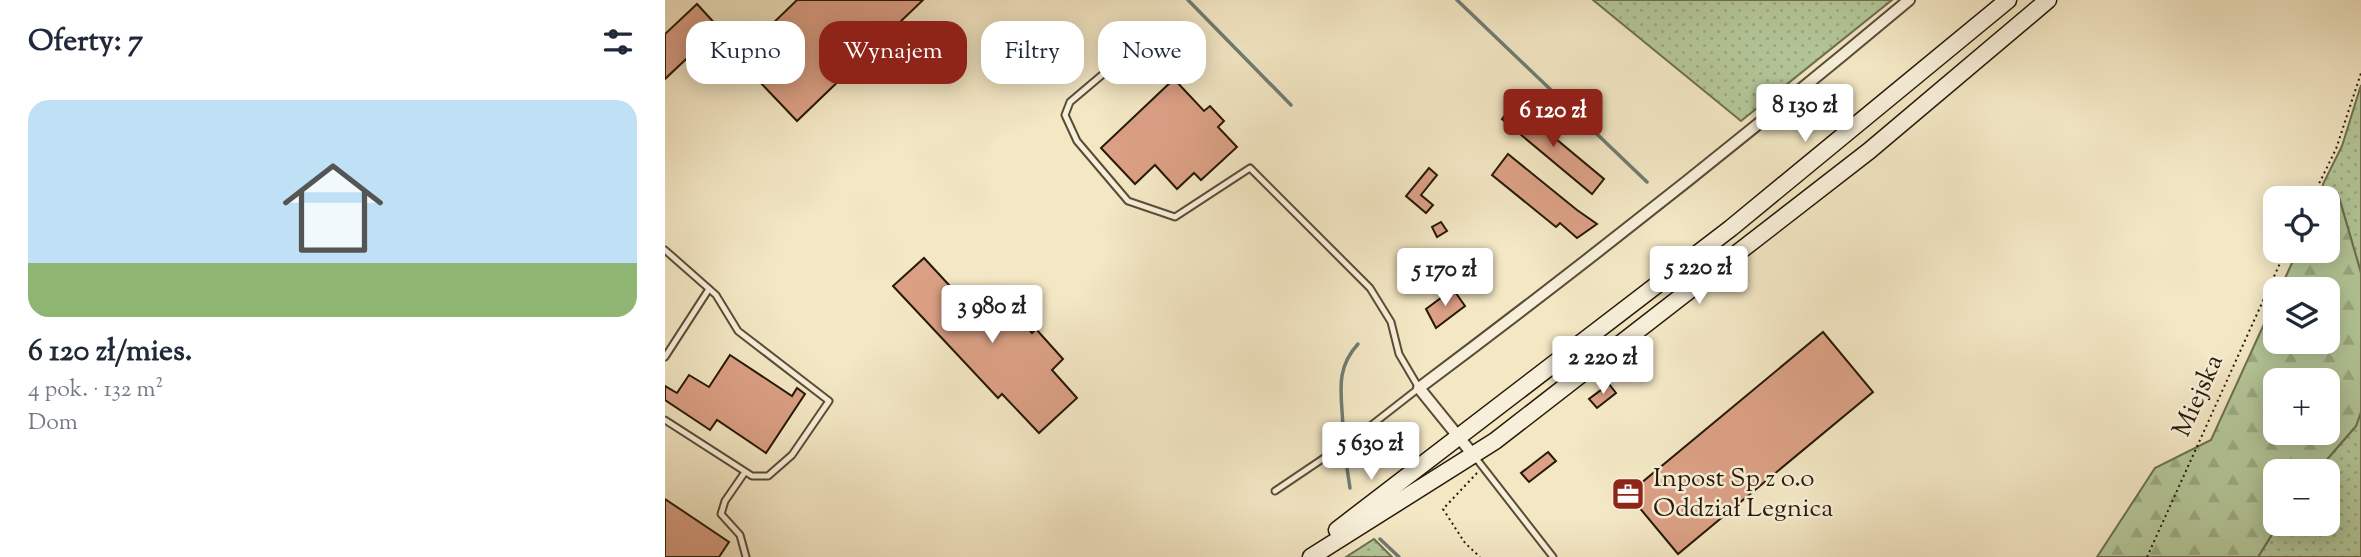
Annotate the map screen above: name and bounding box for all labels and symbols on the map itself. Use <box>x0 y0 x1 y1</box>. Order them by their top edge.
pin: 8 130 zł <box>1733 85 1877 144</box>
pin: 6 120 zł <box>1481 90 1625 149</box>
pin: 5 220 zł <box>1627 246 1771 306</box>
pin: 5 170 zł <box>1373 248 1517 308</box>
pin: 3 980 zł <box>920 286 1064 345</box>
pin: 2 220 zł <box>1531 336 1675 396</box>
street label: Miejska <box>2164 349 2234 443</box>
pin: 5 630 zł <box>1299 422 1443 482</box>
place label: Inpost Sp z o.o Oddział Legnica <box>1653 461 1833 528</box>
office icon: Inpost Sp z o.o Oddział Legnica <box>1609 475 1647 513</box>

